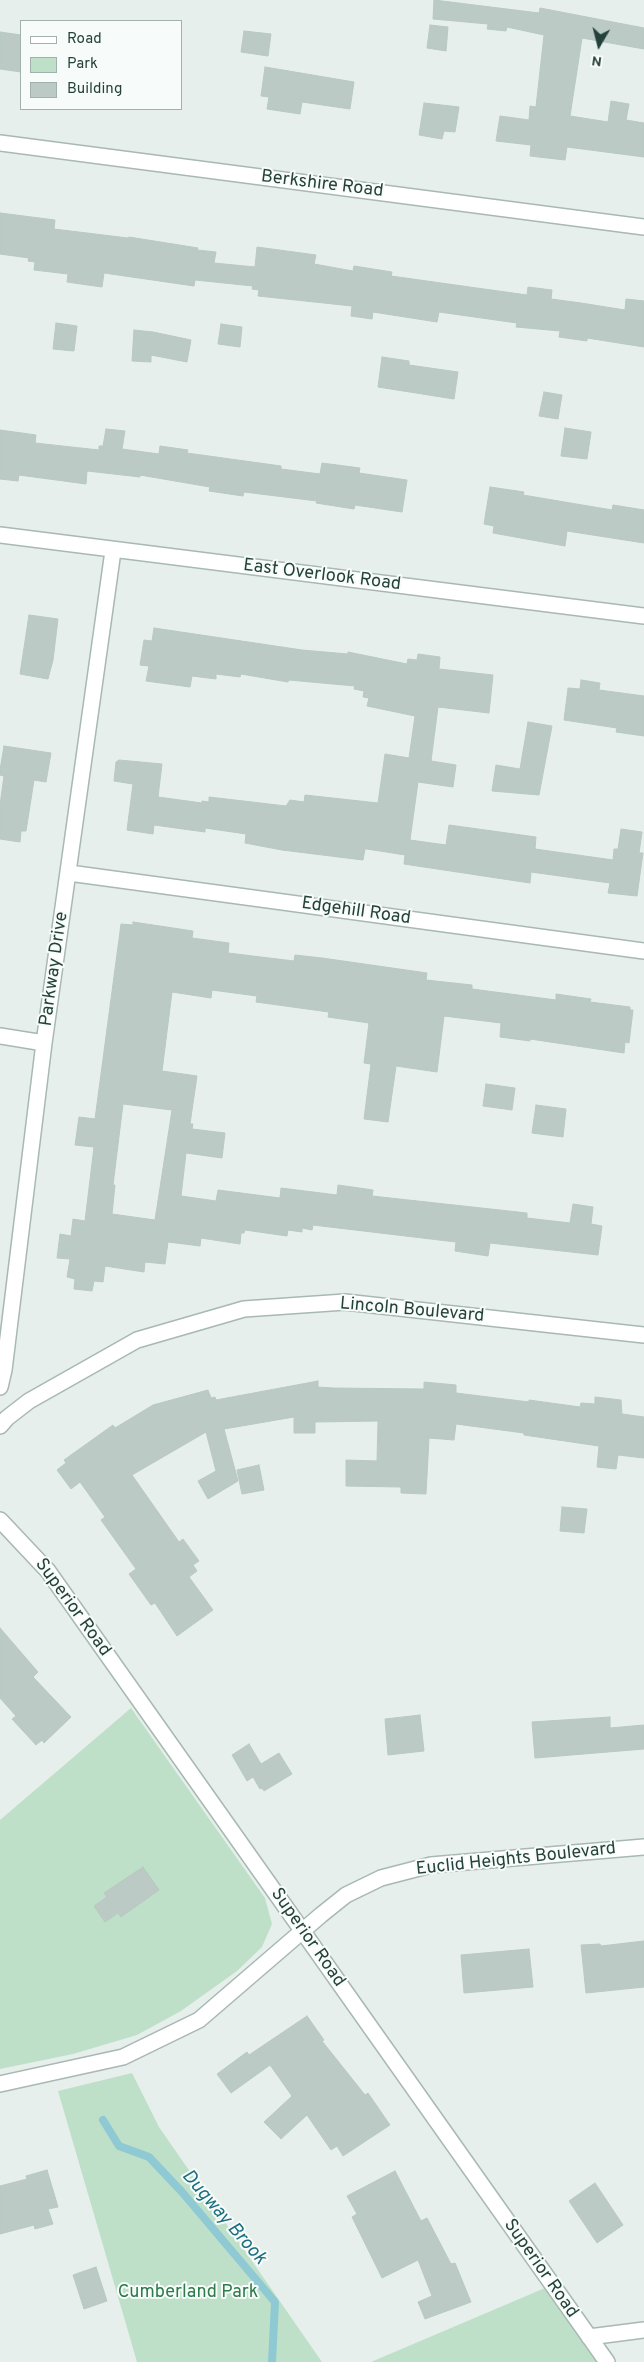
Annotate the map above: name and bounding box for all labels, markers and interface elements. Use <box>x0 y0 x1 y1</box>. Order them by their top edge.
legend <box>20 20 182 110</box>
north arrow <box>574 20 624 70</box>
text: Road <box>67 30 102 49</box>
text: N <box>591 51 603 69</box>
text: Park <box>67 55 98 74</box>
text: Building <box>67 80 122 99</box>
street label: Berkshire Road <box>260 167 384 203</box>
street label: East Overlook Road <box>242 556 402 596</box>
street label: Edgehill Road <box>300 894 412 930</box>
street label: Parkway Drive <box>36 910 74 1028</box>
street label: Lincoln Boulevard <box>339 1294 485 1328</box>
street label: Superior Road <box>29 1555 115 1661</box>
street label: Euclid Heights Boulevard <box>415 1839 617 1881</box>
street label: Superior Road <box>265 1884 349 1992</box>
water label: Dugway Brook <box>176 2166 270 2270</box>
street label: Superior Road <box>498 2215 582 2323</box>
park label: Cumberland Park <box>118 2282 258 2304</box>

